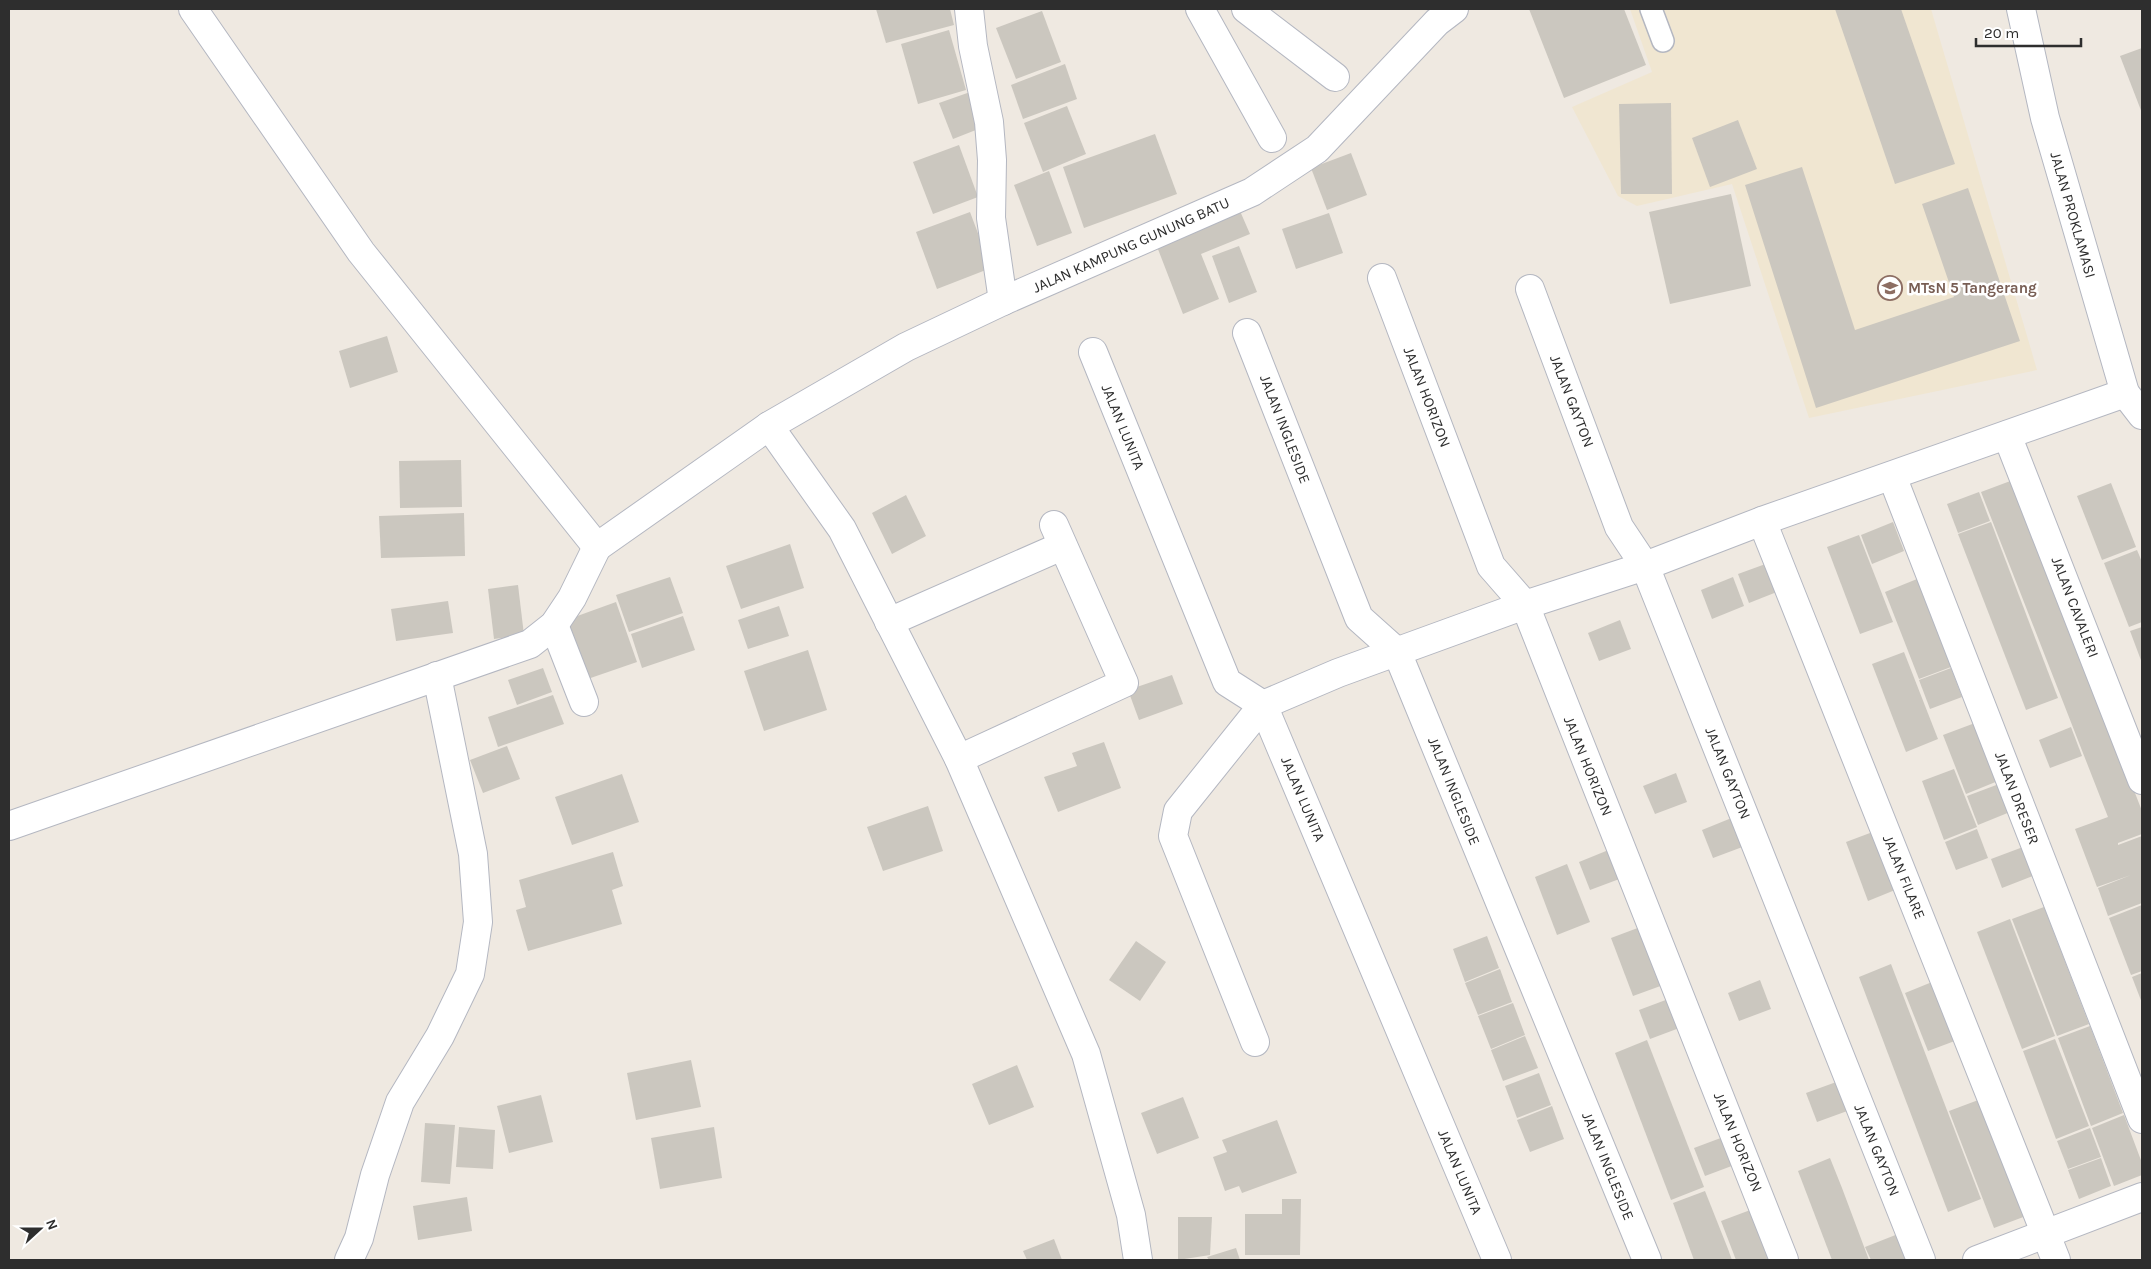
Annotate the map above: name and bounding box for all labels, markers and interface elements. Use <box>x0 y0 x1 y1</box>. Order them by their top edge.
scale bar <box>1976 15 2081 47</box>
text: 20 m <box>1984 24 2019 42</box>
street label: JALAN PROKLAMASI <box>2046 150 2100 280</box>
street label: JALAN KAMPUNG GUNUNG BATU <box>1030 193 1232 297</box>
school or university icon: MTsN 5 Tangerang <box>1877 275 1903 301</box>
place label: MTsN 5 Tangerang <box>1908 279 2037 297</box>
street label: JALAN HORIZON <box>1400 344 1454 450</box>
street label: JALAN GAYTON <box>1546 352 1598 450</box>
street label: JALAN INGLESIDE <box>1256 372 1314 486</box>
street label: JALAN LUNITA <box>1098 381 1149 473</box>
street label: JALAN CAVALERI <box>2047 554 2103 660</box>
street label: JALAN HORIZON <box>1560 713 1616 819</box>
street label: JALAN GAYTON <box>1701 724 1755 822</box>
street label: JALAN INGLESIDE <box>1424 734 1484 848</box>
street label: JALAN DRESER <box>1991 749 2043 847</box>
street label: JALAN LUNITA <box>1277 754 1329 845</box>
street label: JALAN FILARE <box>1879 832 1929 922</box>
street label: JALAN HORIZON <box>1710 1089 1766 1195</box>
street label: JALAN GAYTON <box>1850 1101 1904 1199</box>
street label: JALAN INGLESIDE <box>1578 1109 1638 1223</box>
street label: JALAN LUNITA <box>1434 1127 1486 1218</box>
north arrow <box>15 1204 65 1254</box>
text: N <box>42 1217 61 1232</box>

